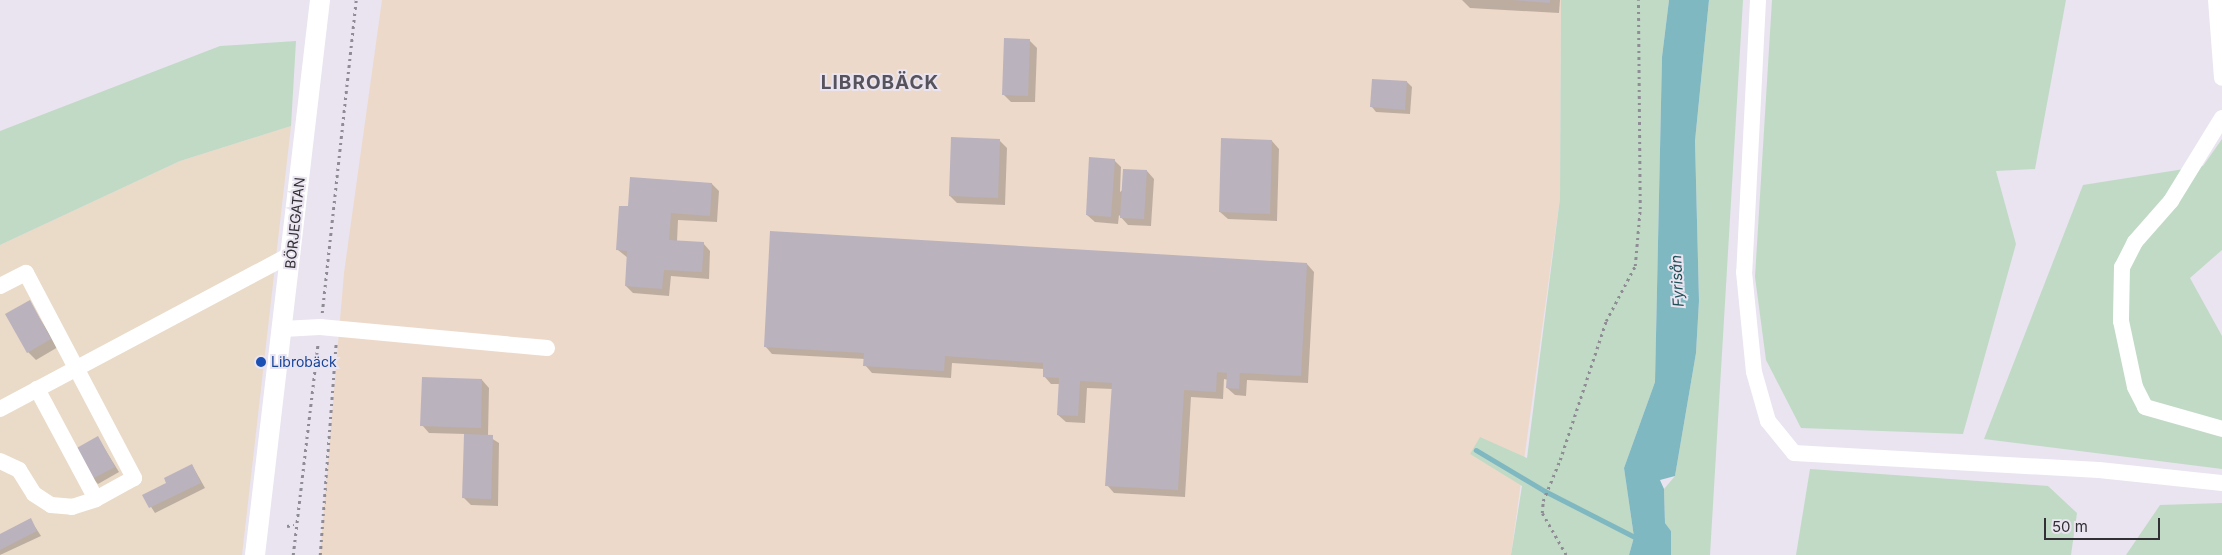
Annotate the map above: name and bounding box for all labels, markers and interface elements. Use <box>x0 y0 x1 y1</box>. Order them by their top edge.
district label: LIBROBÄCK <box>820 72 940 94</box>
street label: BÖRJEGATAN <box>282 176 308 270</box>
water label: Fyrisån <box>1667 254 1687 308</box>
place label: Librobäck <box>271 354 337 370</box>
marker: Librobäck <box>255 356 267 368</box>
scale bar <box>2047 508 2163 540</box>
text: 50 m <box>2052 517 2088 536</box>

